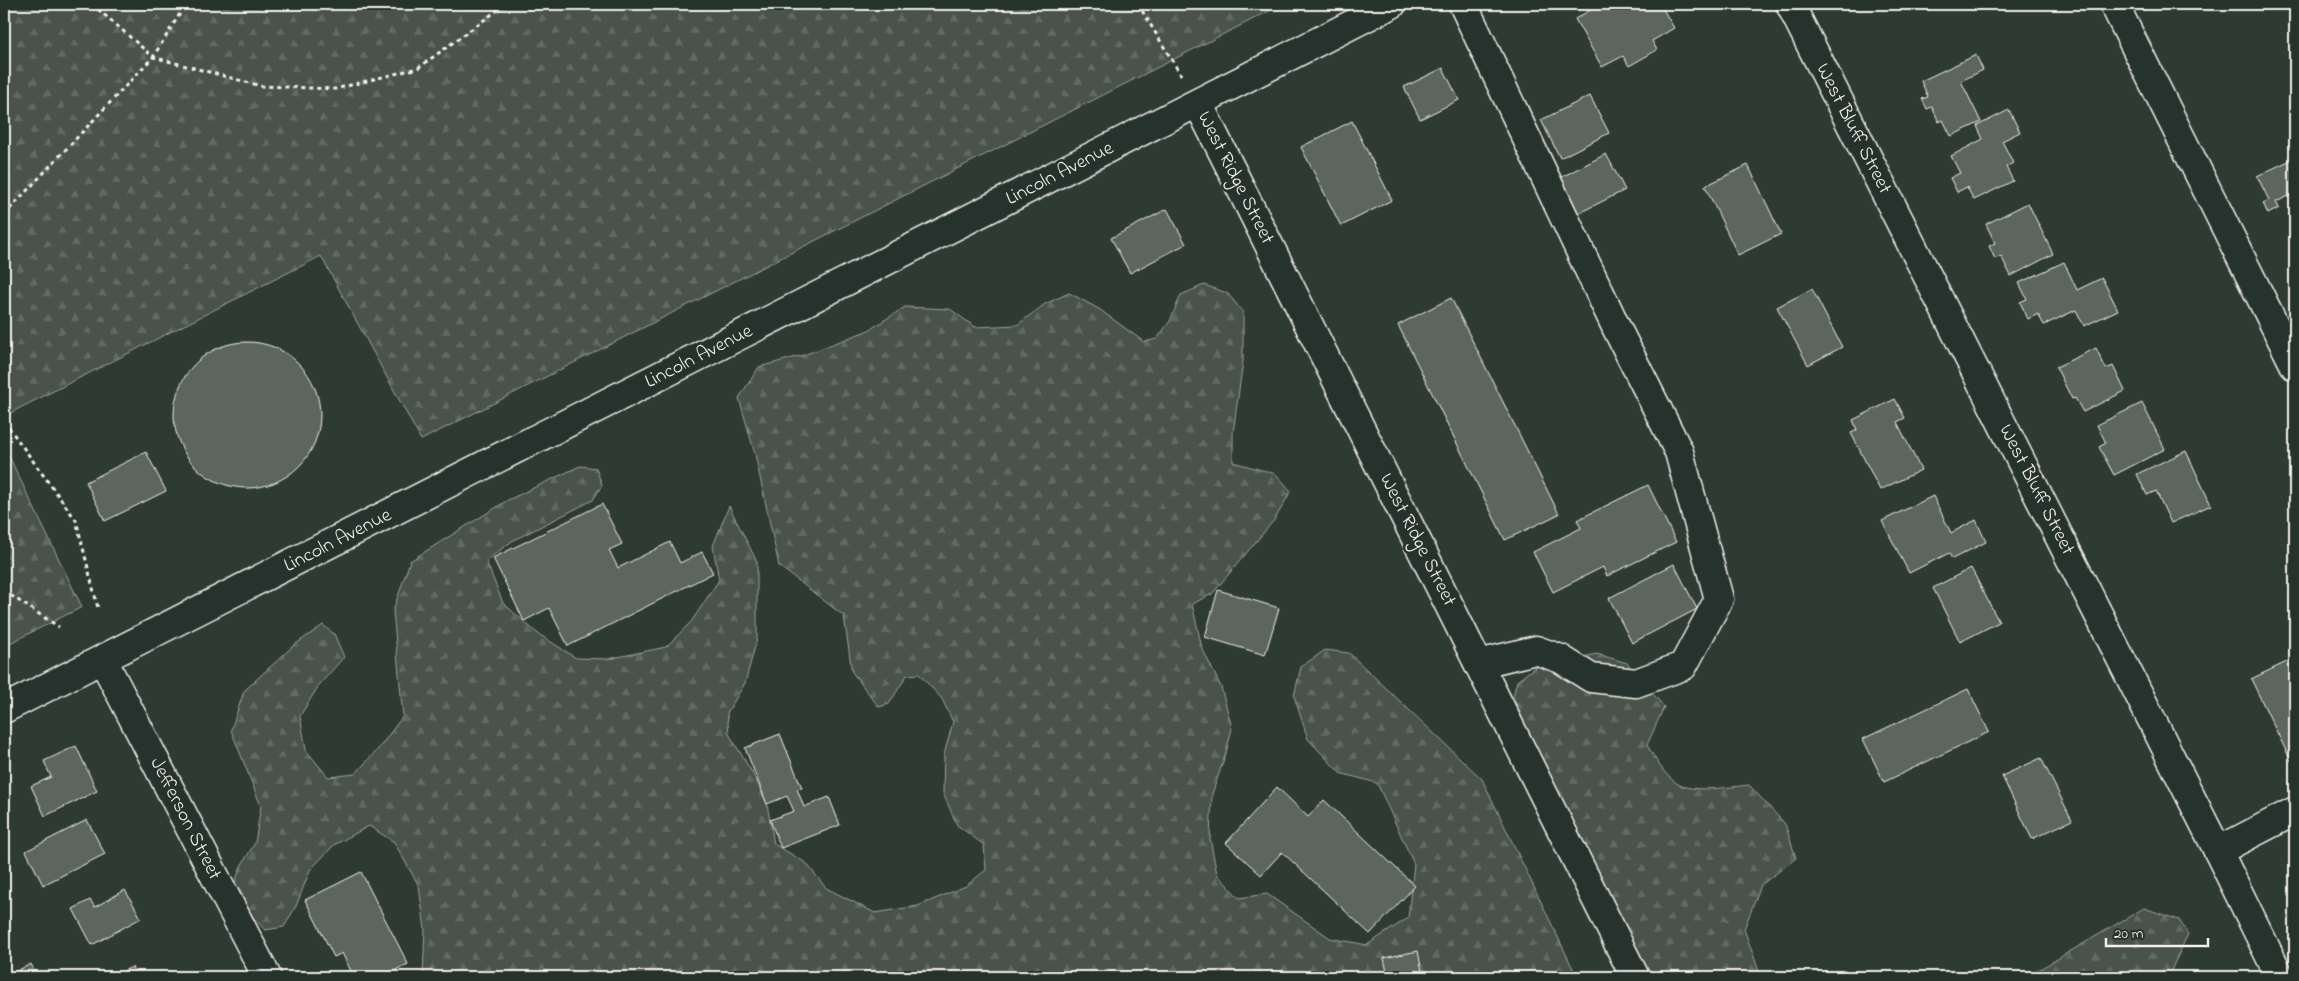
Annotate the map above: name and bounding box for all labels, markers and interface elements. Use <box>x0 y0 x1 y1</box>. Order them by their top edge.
street label: West Bluff Street <box>1808 59 1899 200</box>
street label: West Ridge Street <box>1188 107 1281 250</box>
street label: Lincoln Avenue <box>1001 134 1119 214</box>
street label: Lincoln Avenue <box>640 317 758 397</box>
street label: West Bluff Street <box>1991 420 2082 561</box>
street label: West Ridge Street <box>1370 469 1463 612</box>
street label: Lincoln Avenue <box>279 501 397 581</box>
street label: Jefferson Street <box>142 753 228 886</box>
scale bar <box>2106 916 2209 948</box>
text: 20 m <box>2114 923 2144 945</box>

